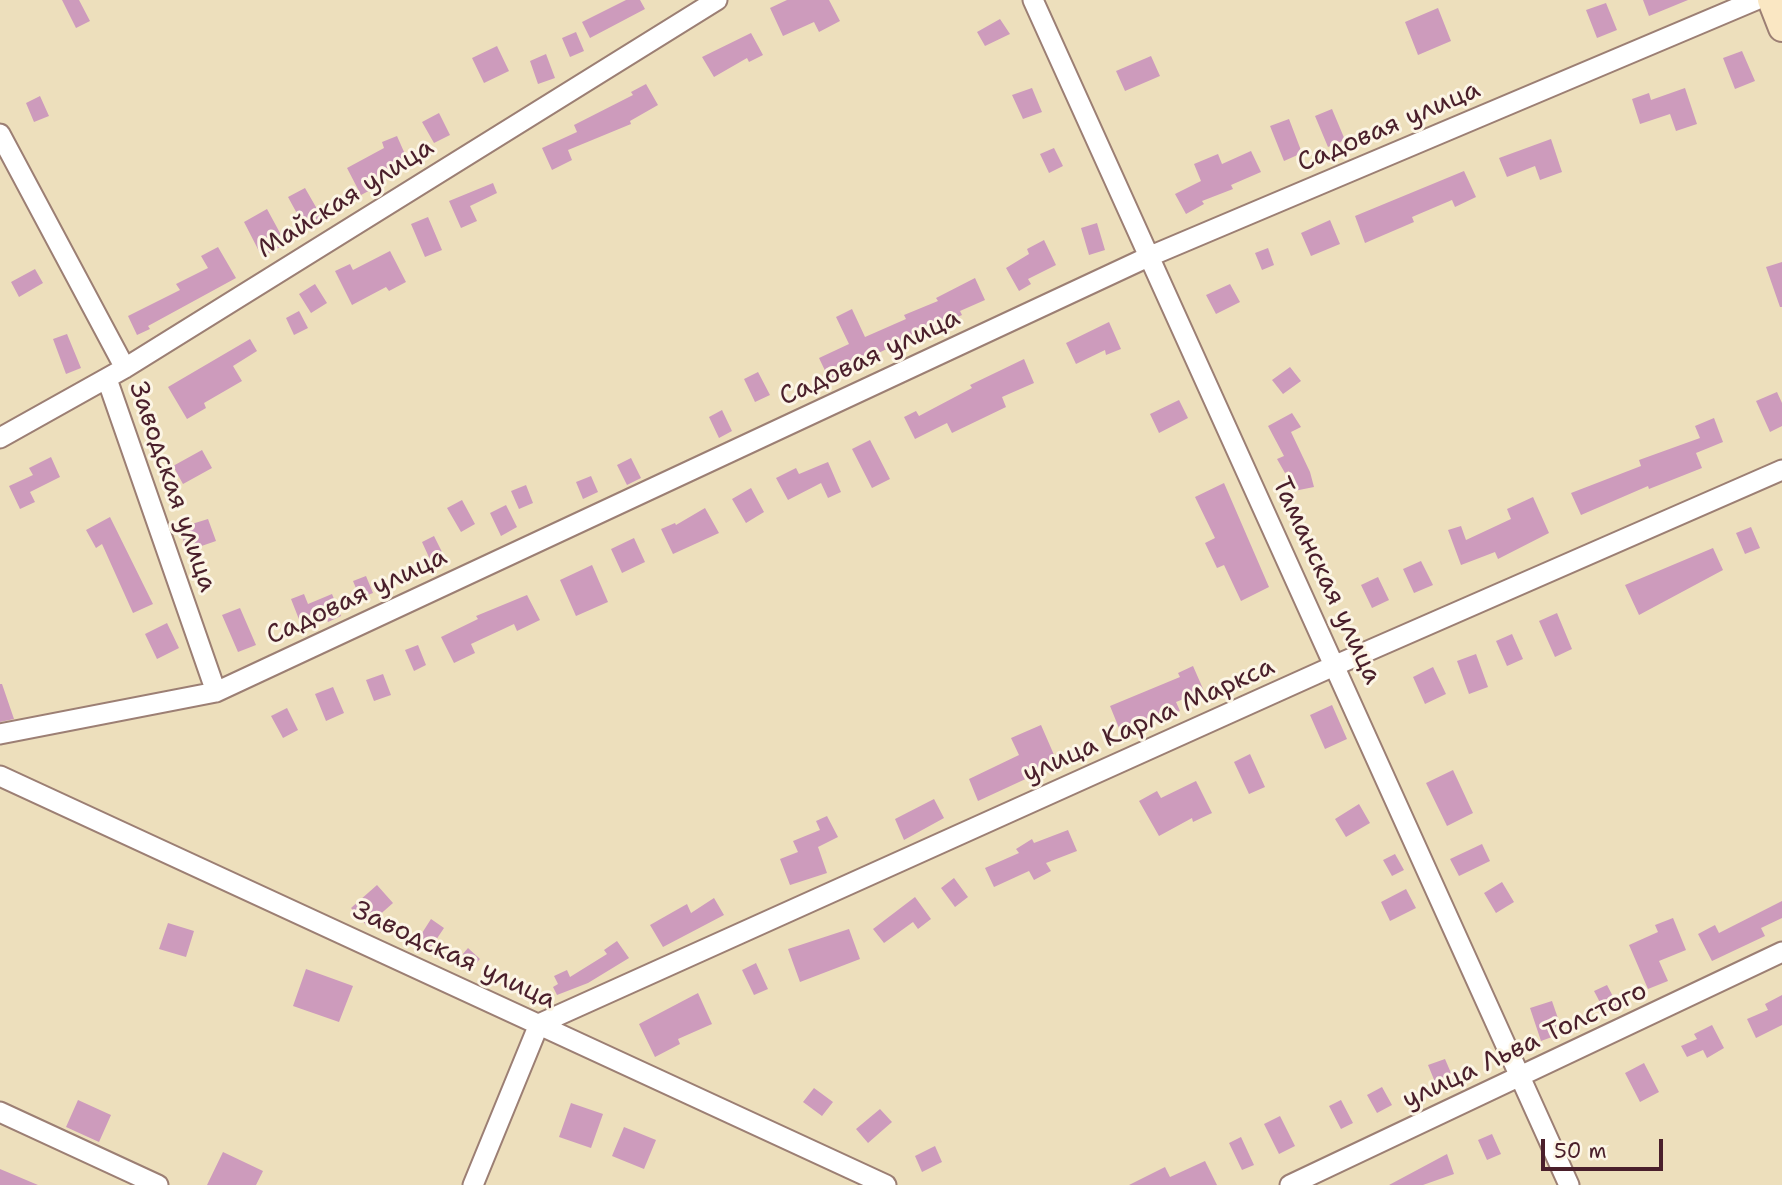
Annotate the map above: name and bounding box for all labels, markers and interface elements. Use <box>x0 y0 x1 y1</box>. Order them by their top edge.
street label: Садовая улица <box>1293 74 1485 180</box>
street label: Майская улица <box>252 132 440 266</box>
street label: Садовая улица <box>775 303 965 413</box>
street label: Заводская улица <box>121 378 223 596</box>
street label: Таманская улица <box>1264 473 1388 689</box>
street label: Садовая улица <box>262 542 452 652</box>
street label: улица Карла Маркса <box>1018 651 1280 791</box>
street label: Заводская улица <box>348 895 560 1017</box>
street label: улица Льва Толстого <box>1398 976 1652 1116</box>
scale bar <box>1544 1126 1666 1170</box>
text: 50 m <box>1554 1137 1607 1165</box>

